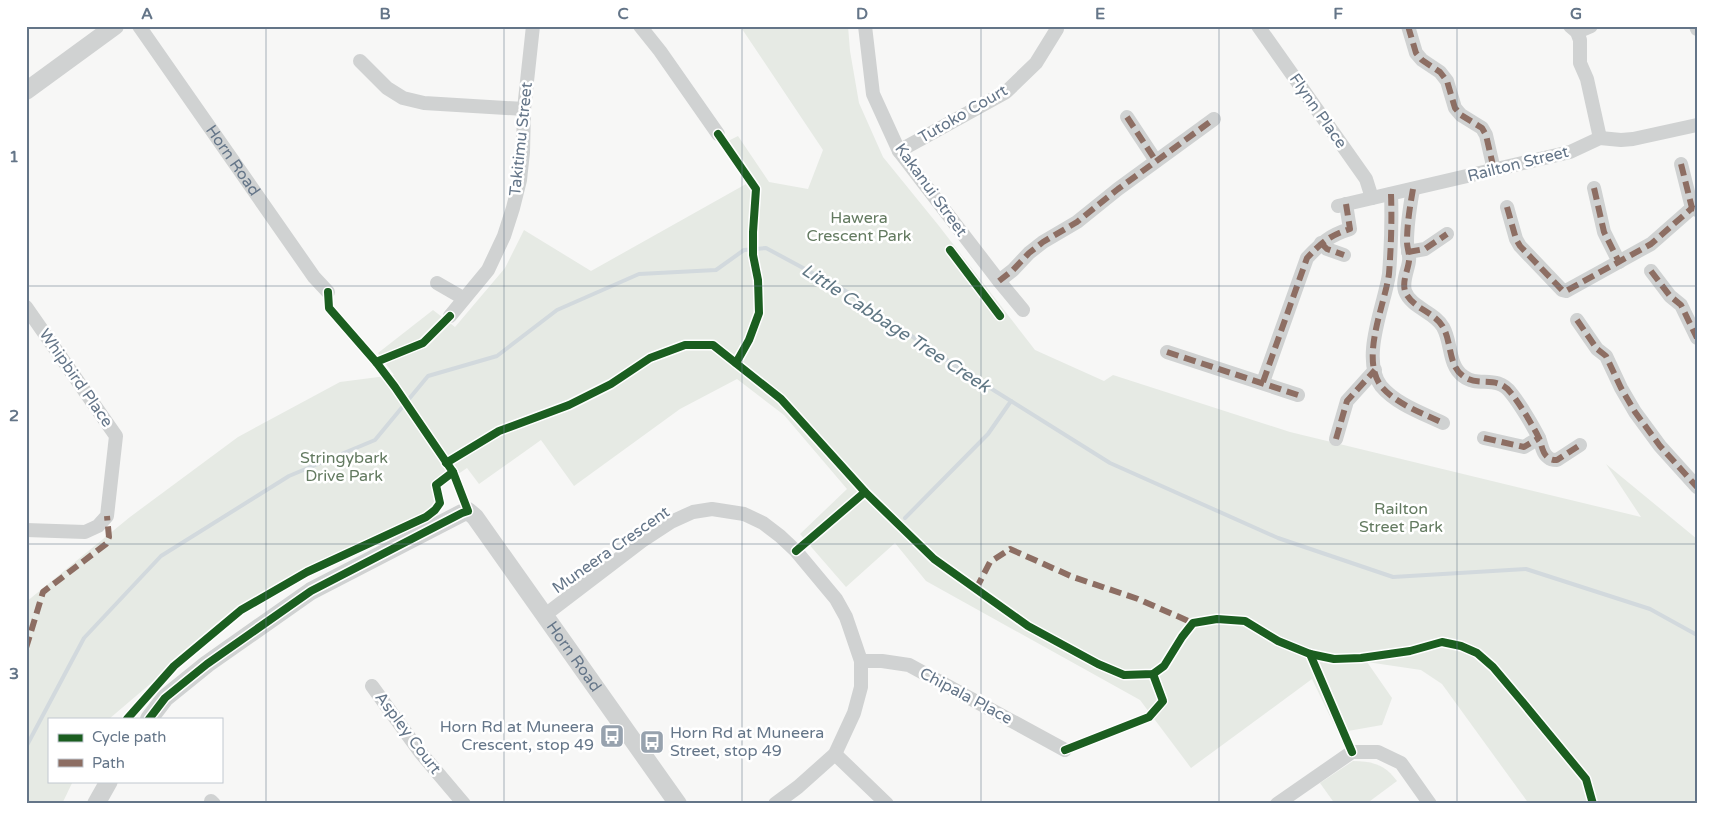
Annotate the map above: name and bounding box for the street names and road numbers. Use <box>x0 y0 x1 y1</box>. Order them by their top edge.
street label: Flynn Place <box>1285 70 1351 152</box>
street label: Takitimu Street <box>505 81 537 197</box>
street label: Tutoko Court <box>915 81 1011 147</box>
street label: Horn Road <box>201 121 264 200</box>
street label: Kakanui Street <box>890 139 972 241</box>
street label: Railton Street <box>1465 142 1571 186</box>
street label: Whipbird Place <box>35 325 117 431</box>
street label: Muneera Crescent <box>548 502 674 598</box>
street label: Horn Road <box>542 617 606 696</box>
street label: Chipala Place <box>916 663 1016 729</box>
street label: Aspley Court <box>371 688 445 778</box>

